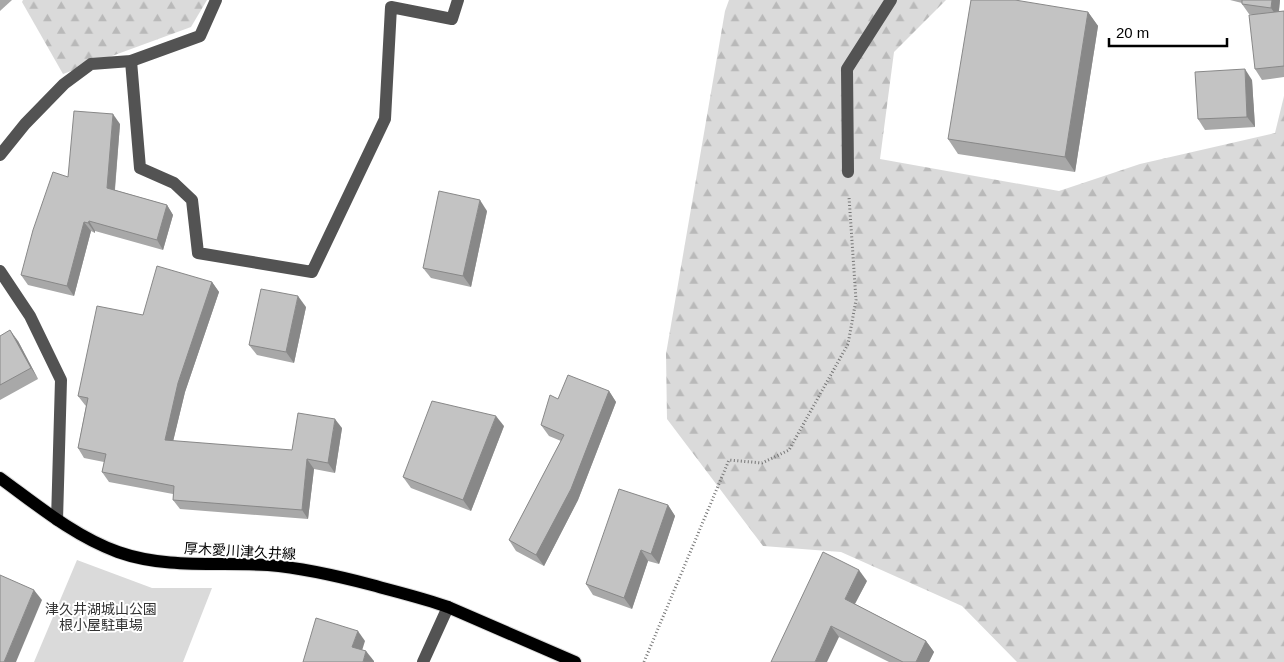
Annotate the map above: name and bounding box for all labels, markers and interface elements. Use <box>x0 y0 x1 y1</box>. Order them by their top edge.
scale bar <box>1109 15 1226 47</box>
text: 20 m <box>1116 24 1149 41</box>
street label: 厚木愛川津久井線 <box>184 540 296 562</box>
park label: 津久井湖城山公園 根小屋駐車場 <box>45 601 157 633</box>

